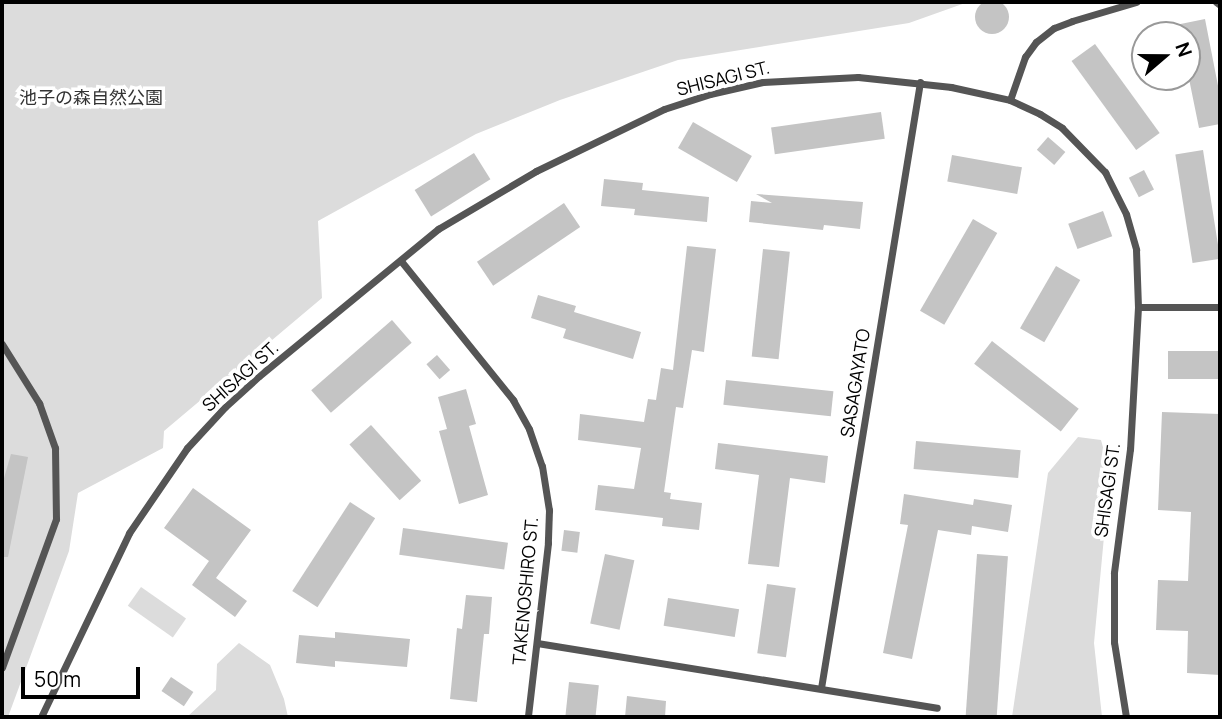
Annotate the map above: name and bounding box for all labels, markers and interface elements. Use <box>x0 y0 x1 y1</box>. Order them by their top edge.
north arrow <box>1131 21 1201 91</box>
text: N <box>1169 39 1198 60</box>
street label: SHISAGI ST. <box>674 56 772 100</box>
park label: 池子の森自然公園 <box>19 86 163 108</box>
street label: SASAGAYATO <box>836 327 874 439</box>
street label: SHISAGI ST. <box>198 336 282 416</box>
street label: SHISAGI ST. <box>1090 442 1124 538</box>
street label: TAKENOSHIRO ST. <box>508 516 542 666</box>
scale bar <box>24 652 144 696</box>
text: 50 m <box>34 665 81 693</box>

